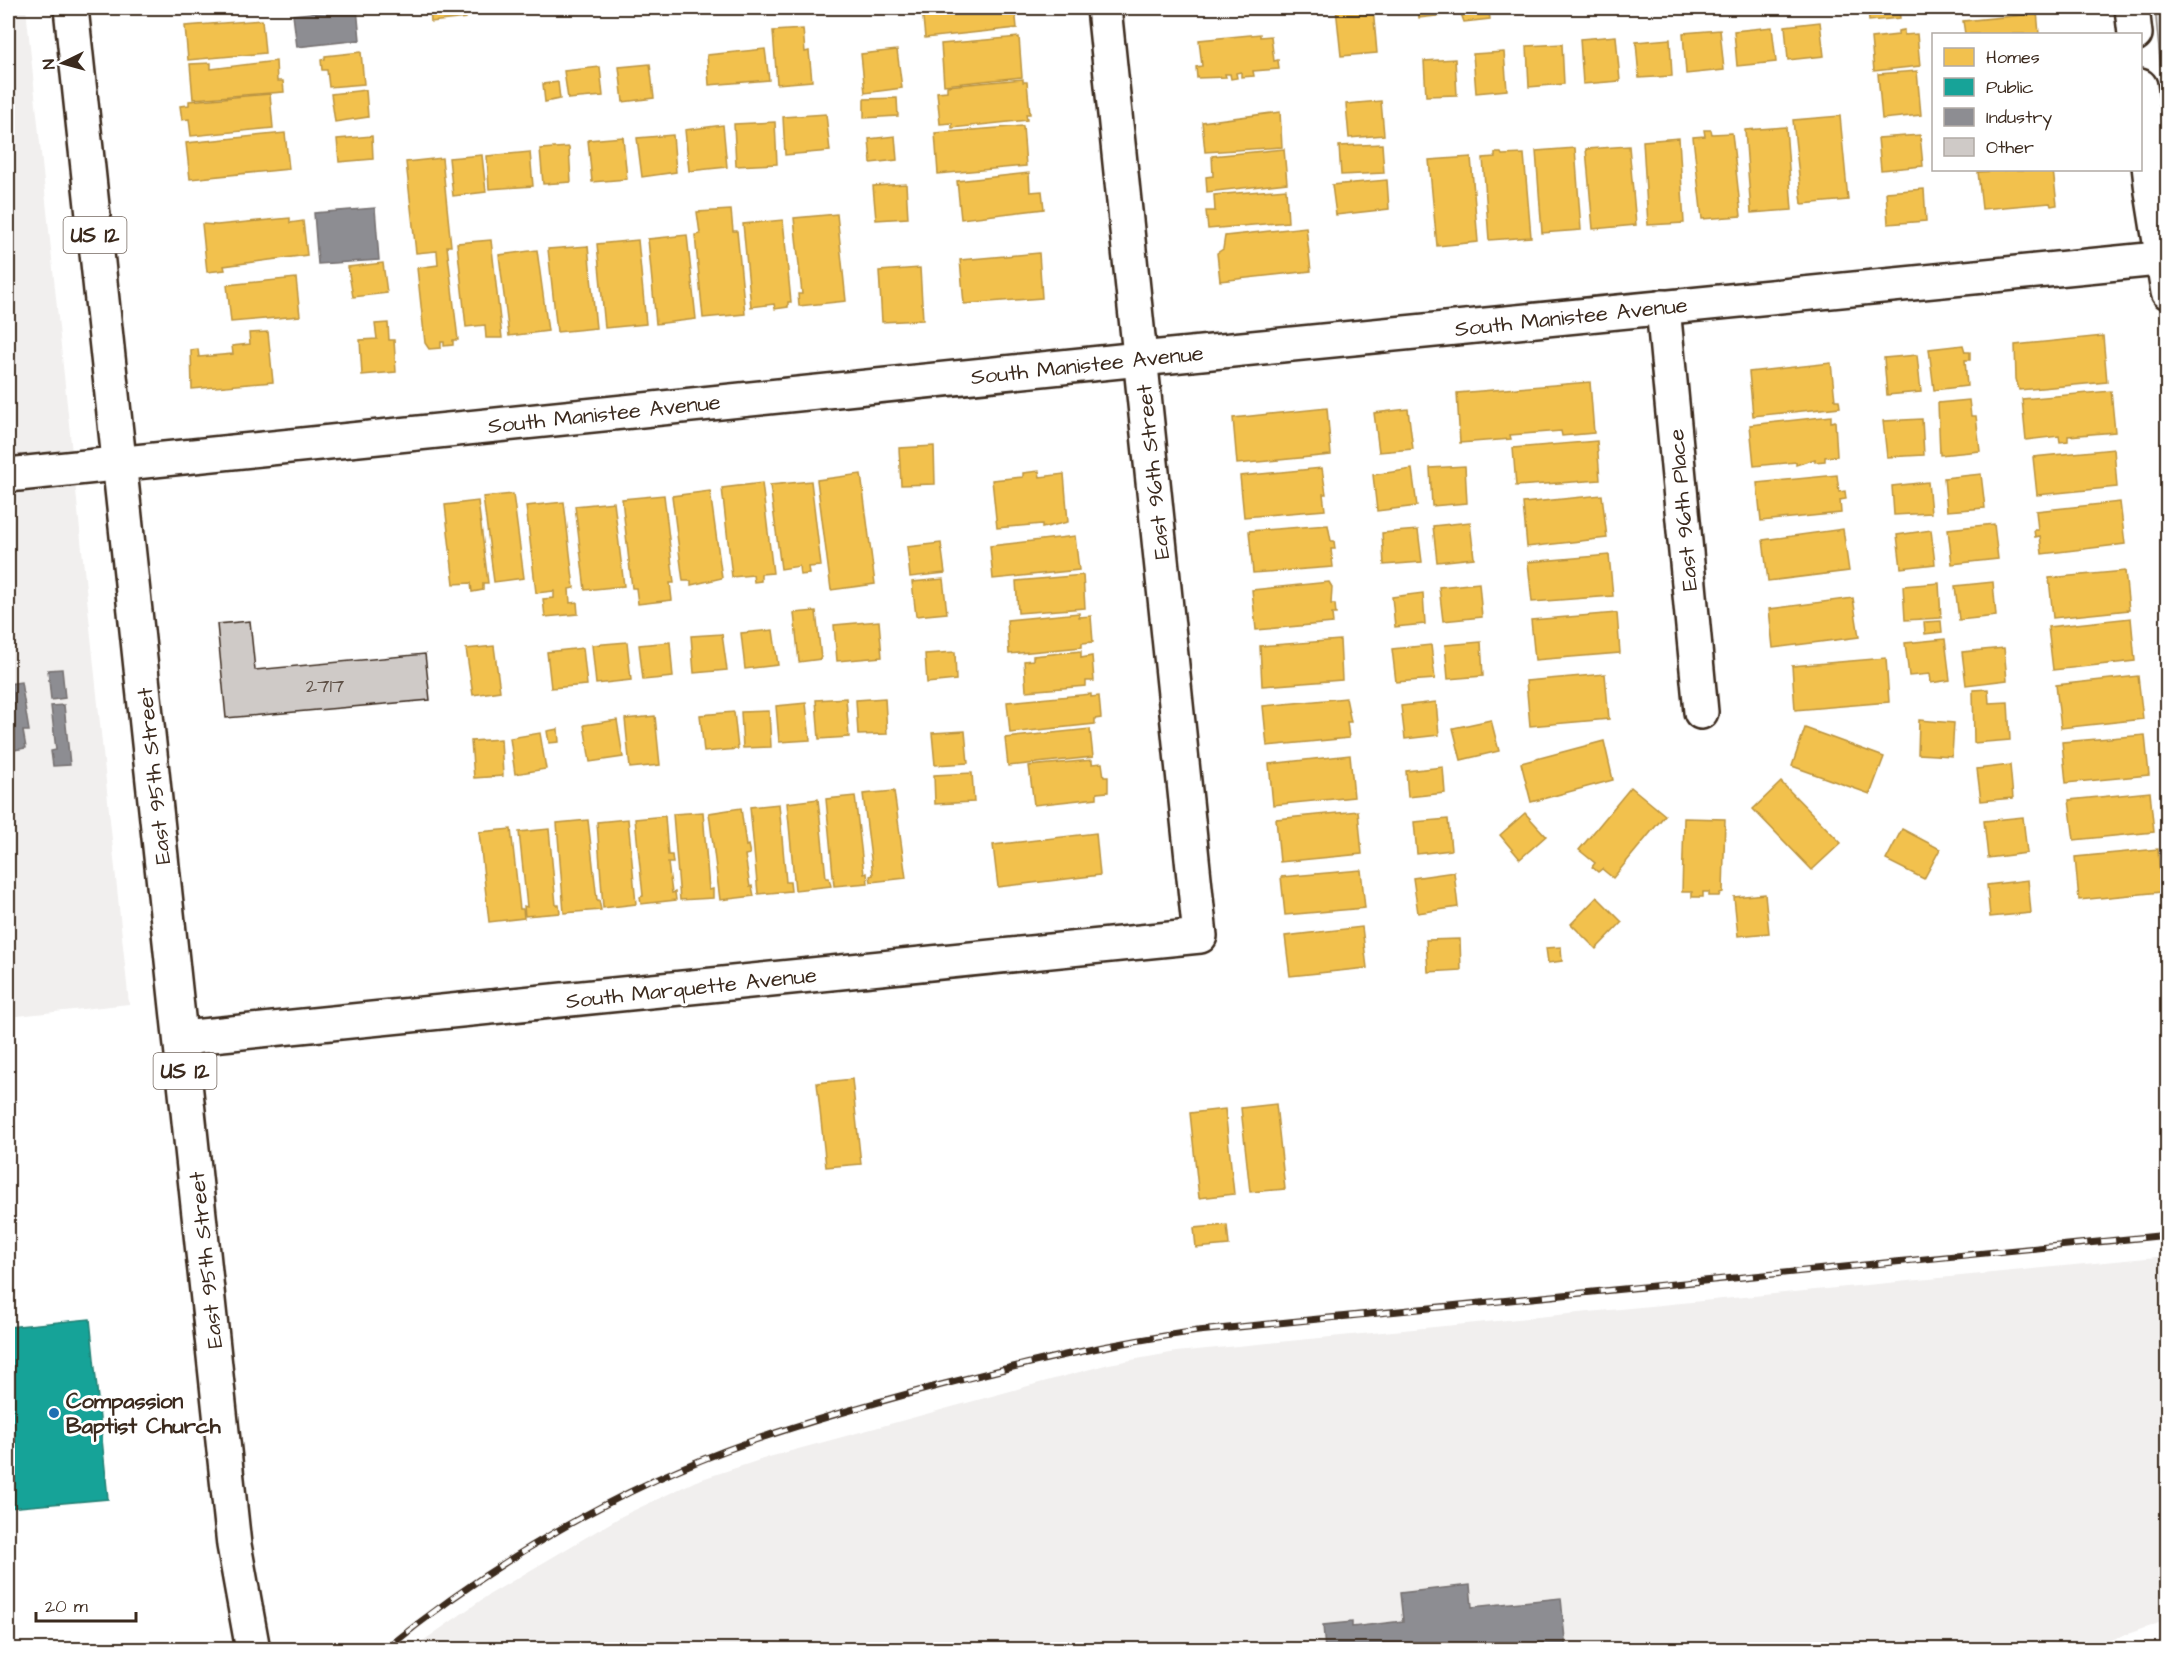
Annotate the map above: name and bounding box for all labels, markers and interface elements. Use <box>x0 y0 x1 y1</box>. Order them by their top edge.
north arrow <box>33 33 93 93</box>
legend <box>1932 33 2142 171</box>
text: Homes <box>1986 45 2040 70</box>
text: N <box>38 58 60 70</box>
text: Public <box>1986 75 2034 100</box>
text: Industry <box>1986 105 2052 131</box>
text: Other <box>1986 135 2034 160</box>
road number: US 12 <box>64 217 127 253</box>
street label: South Manistee Avenue <box>1453 290 1689 345</box>
street label: South Manistee Avenue <box>969 338 1205 393</box>
street label: East 96th Street <box>1129 383 1178 561</box>
street label: South Manistee Avenue <box>486 387 722 442</box>
street label: East 96th Place <box>1661 428 1706 592</box>
house number: 2717 <box>306 672 344 700</box>
street label: East 95th Street <box>130 686 179 866</box>
street label: South Marquette Avenue <box>564 960 818 1017</box>
road number: US 12 <box>154 1053 216 1089</box>
street label: East 95th Street <box>182 1170 231 1350</box>
place label: Compassion Baptist Church <box>66 1386 222 1442</box>
marker: Compassion Baptist Church <box>47 1406 61 1420</box>
scale bar <box>36 1585 136 1623</box>
text: 20 m <box>45 1594 88 1619</box>

